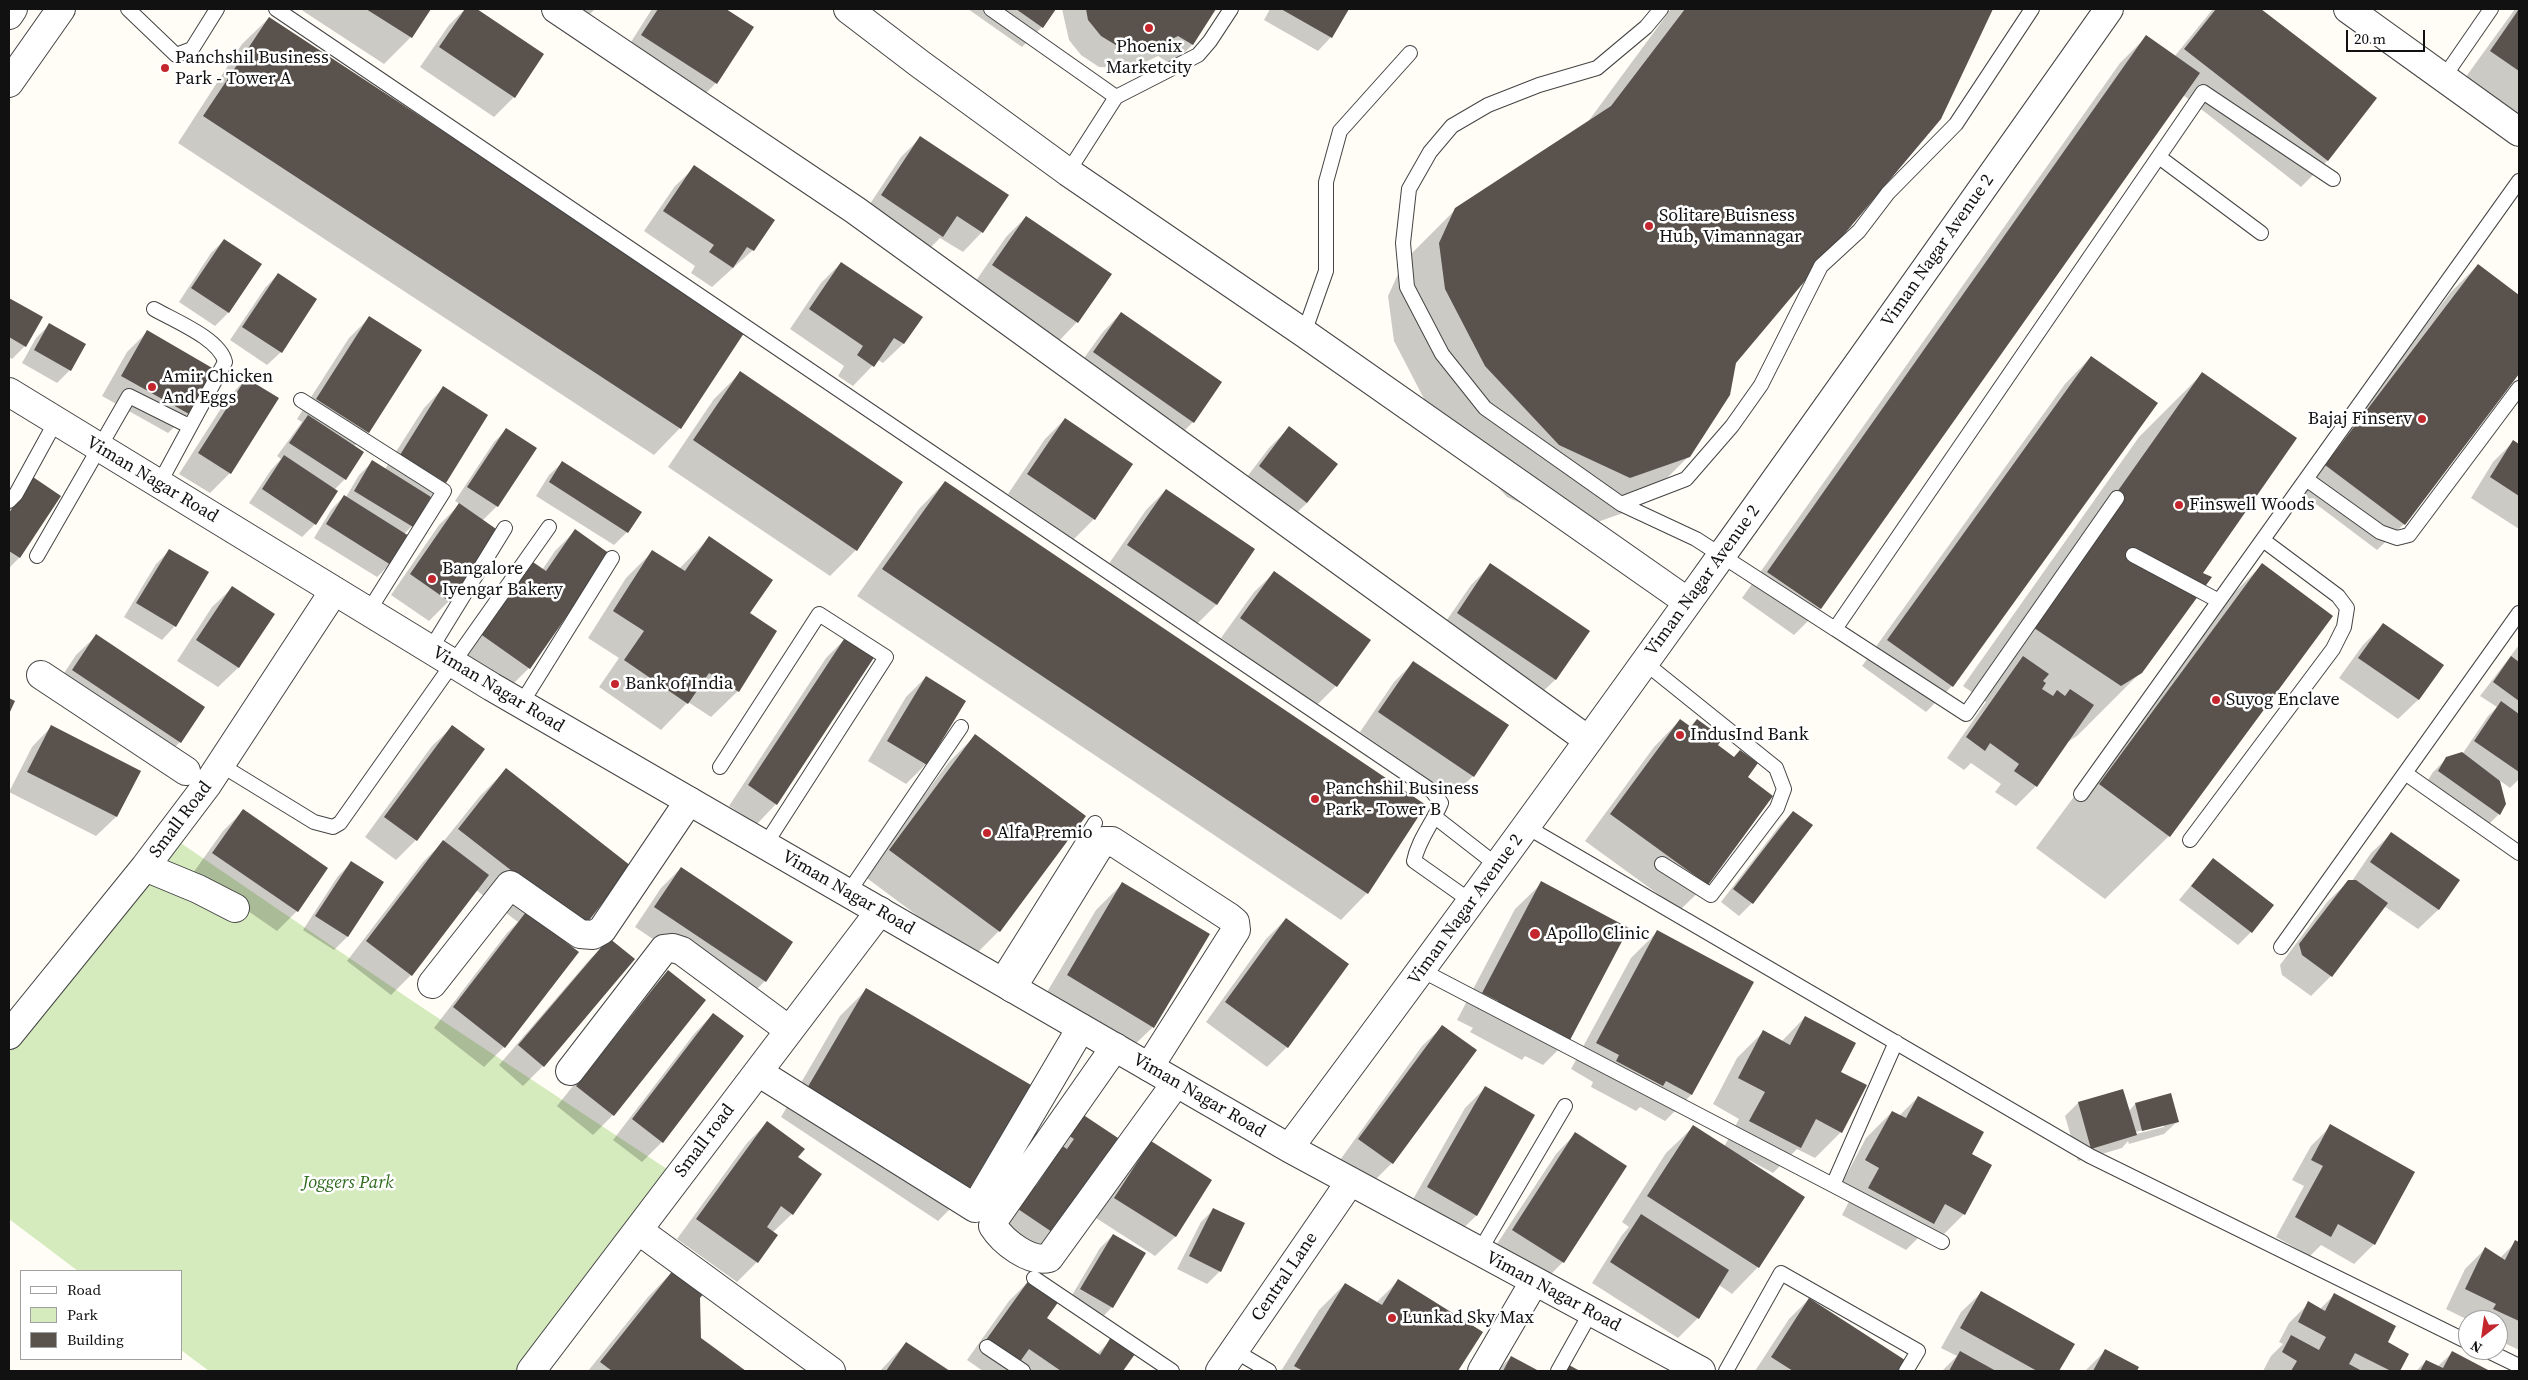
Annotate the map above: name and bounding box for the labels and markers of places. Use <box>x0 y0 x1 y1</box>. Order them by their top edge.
marker: Phoenix Marketcity <box>1143 22 1155 34</box>
place label: Phoenix Marketcity <box>1106 36 1192 78</box>
place label: Panchshil Business Park - Tower A <box>175 47 329 90</box>
marker: Panchshil Business Park - Tower A <box>159 62 171 74</box>
place label: Solitare Buisness Hub, Vimannagar <box>1659 205 1802 248</box>
marker: Solitare Buisness Hub, Vimannagar <box>1643 220 1655 232</box>
place label: Amir Chicken And Eggs <box>162 366 273 408</box>
marker: Amir Chicken And Eggs <box>146 381 158 393</box>
place label: Bajaj Finserv <box>2308 408 2412 430</box>
marker: Bajaj Finserv <box>2416 413 2428 425</box>
place label: Finswell Woods <box>2189 494 2314 516</box>
marker: Finswell Woods <box>2173 499 2185 511</box>
place label: Bangalore Iyengar Bakery <box>442 558 563 600</box>
marker: Bangalore Iyengar Bakery <box>426 573 438 585</box>
place label: Bank of India <box>625 673 733 695</box>
marker: Bank of India <box>609 678 621 690</box>
place label: Suyog Enclave <box>2226 689 2340 711</box>
marker: Suyog Enclave <box>2210 694 2222 706</box>
place label: IndusInd Bank <box>1690 724 1809 746</box>
marker: IndusInd Bank <box>1674 729 1686 741</box>
place label: Panchshil Business Park - Tower B <box>1325 778 1479 821</box>
marker: Panchshil Business Park - Tower B <box>1309 793 1321 805</box>
place label: Alfa Premio <box>997 822 1093 844</box>
marker: Alfa Premio <box>981 827 993 839</box>
place label: Apollo Clinic <box>1546 923 1650 945</box>
marker: Apollo Clinic <box>1528 927 1542 941</box>
place label: Lunkad Sky Max <box>1402 1307 1534 1329</box>
marker: Lunkad Sky Max <box>1386 1312 1398 1324</box>

